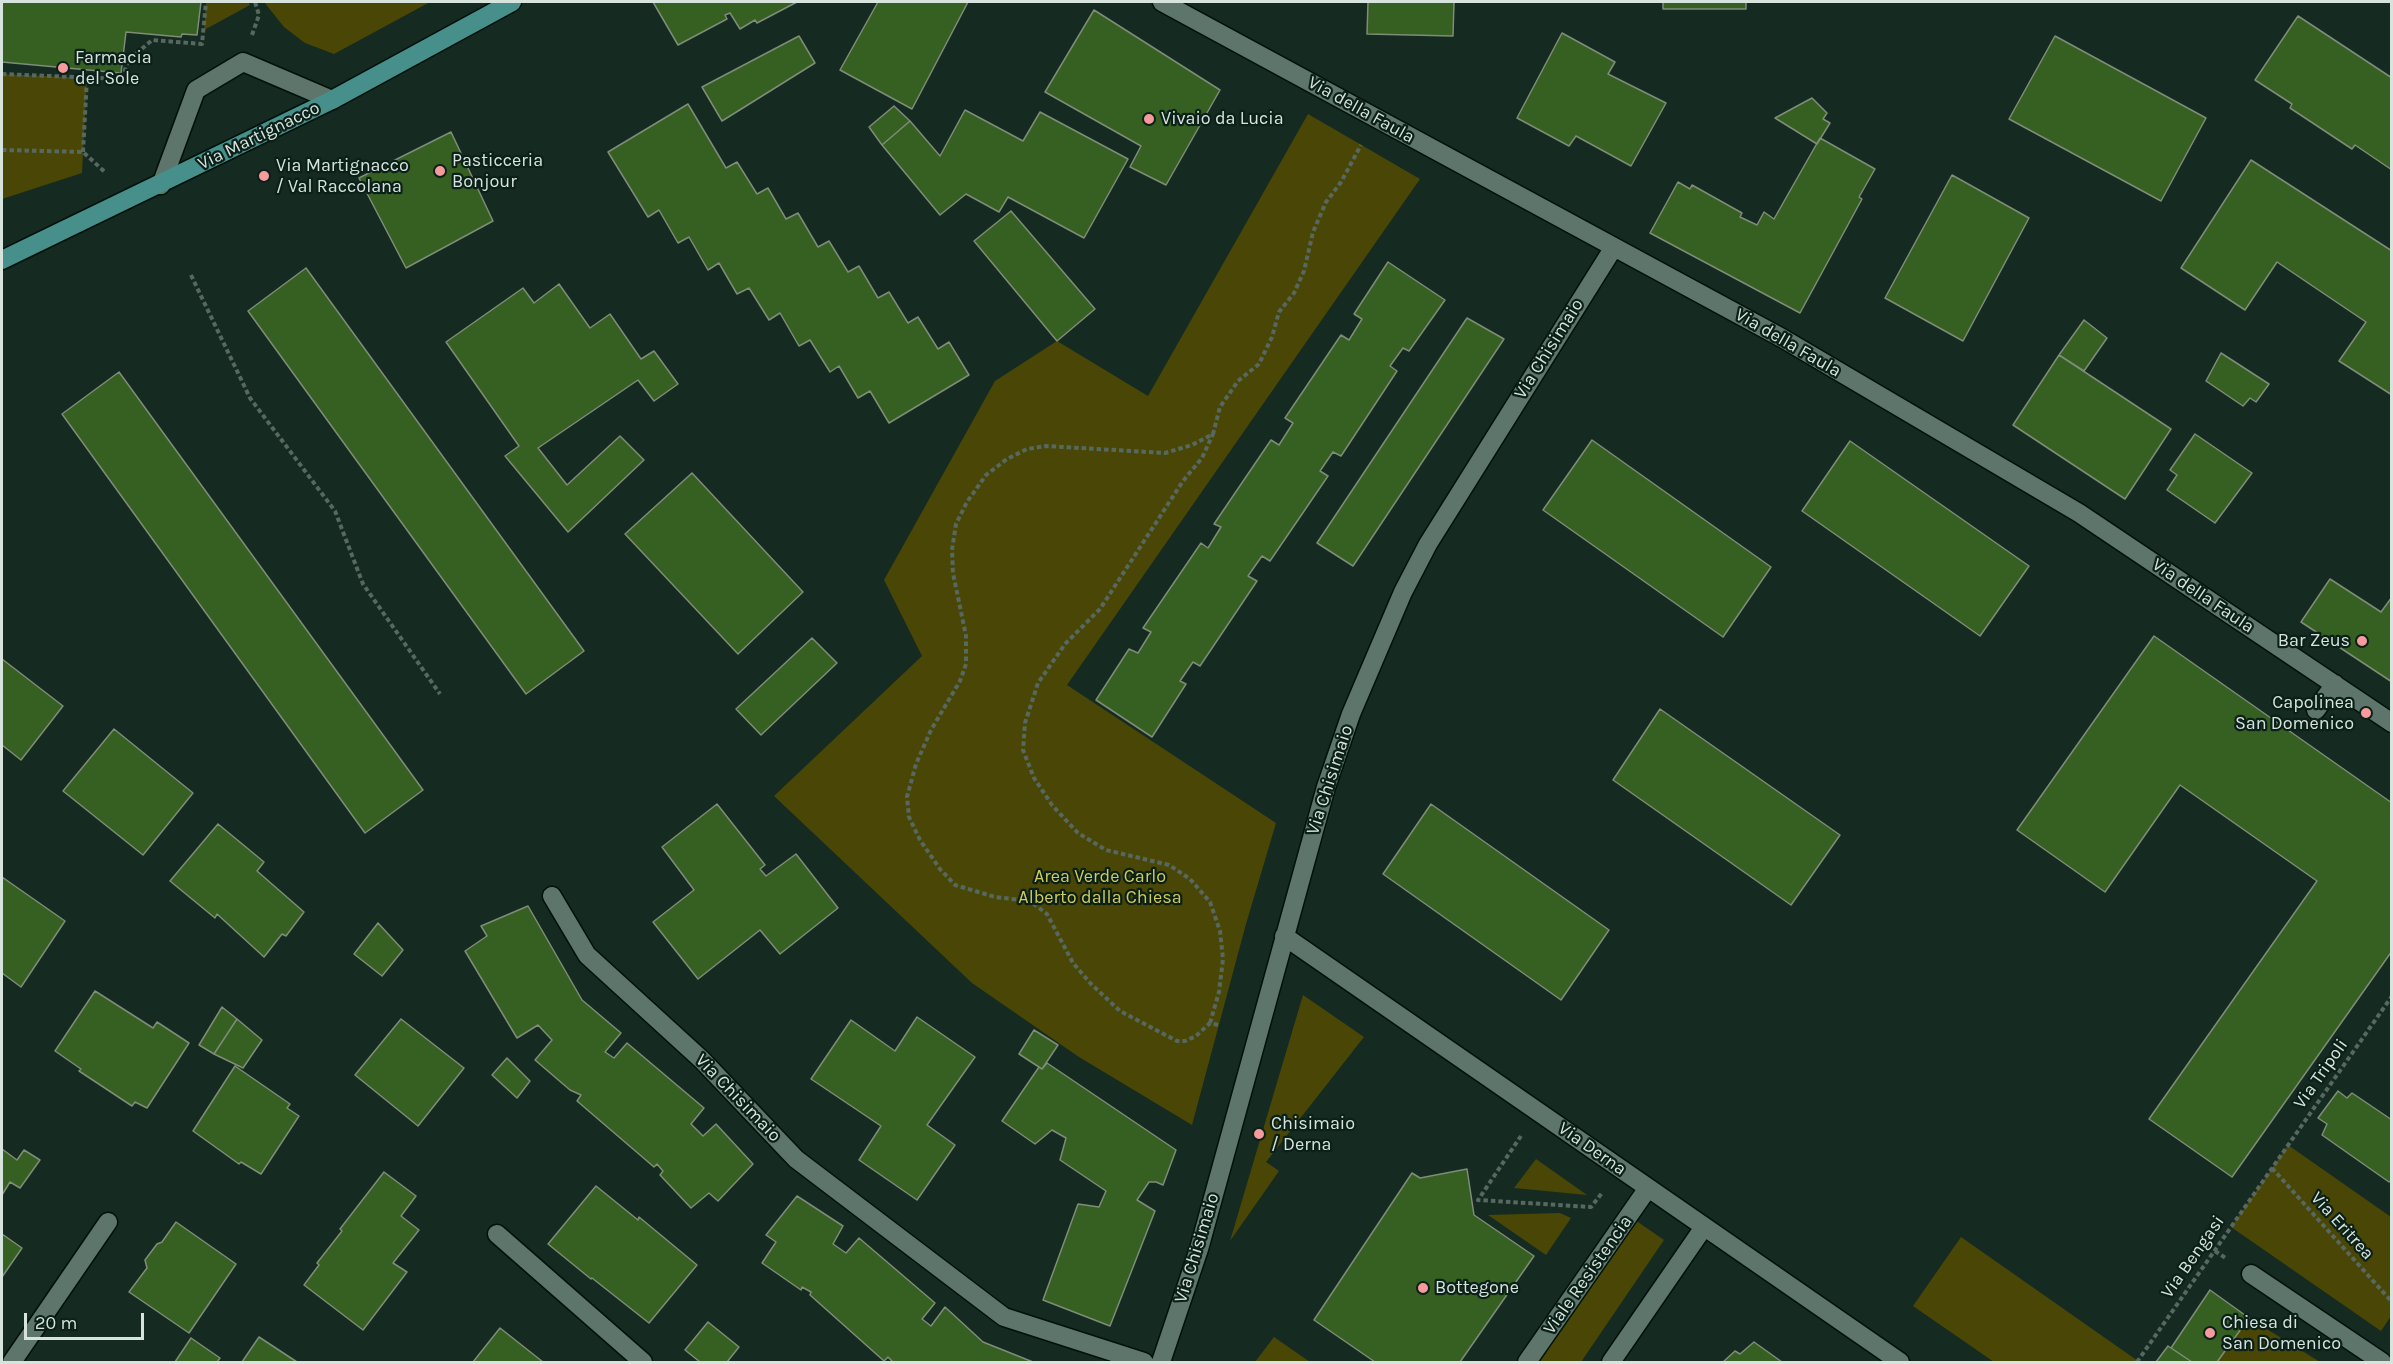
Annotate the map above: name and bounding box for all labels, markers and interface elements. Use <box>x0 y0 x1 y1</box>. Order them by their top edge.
place label: Farmacia del Sole <box>75 47 152 90</box>
marker: Farmacia del Sole <box>56 61 70 75</box>
street label: Via della Faula <box>1304 72 1418 148</box>
street label: Via Martignacco <box>195 97 323 175</box>
place label: Vivaio da Lucia <box>1161 108 1284 130</box>
marker: Vivaio da Lucia <box>1142 112 1156 126</box>
place label: Pasticceria Bonjour <box>452 150 543 192</box>
place label: Via Martignacco / Val Raccolana <box>276 155 409 198</box>
marker: Pasticceria Bonjour <box>433 164 447 178</box>
marker: Via Martignacco / Val Raccolana <box>257 169 271 183</box>
street label: Via Chisimaio <box>1510 295 1588 403</box>
street label: Via della Faula <box>1731 304 1845 382</box>
street label: Via della Faula <box>2148 554 2258 638</box>
place label: Bar Zeus <box>2278 630 2350 652</box>
marker: Bar Zeus <box>2355 634 2369 648</box>
place label: Capolinea San Domenico <box>2235 692 2354 734</box>
marker: Capolinea San Domenico <box>2359 706 2373 720</box>
street label: Via Chisimaio <box>1302 723 1358 837</box>
park label: Area Verde Carlo Alberto dalla Chiesa <box>1018 866 1182 908</box>
street label: Via Tripoli <box>2289 1035 2353 1113</box>
street label: Via Chisimaio <box>691 1050 785 1146</box>
place label: Chisimaio / Derna <box>1271 1113 1355 1156</box>
street label: Via Derna <box>1554 1118 1630 1180</box>
marker: Chisimaio / Derna <box>1252 1127 1266 1141</box>
street label: Via Eritrea <box>2306 1188 2378 1264</box>
street label: Via Chisimaio <box>1170 1190 1224 1306</box>
street label: Viale Resistencia <box>1539 1211 1637 1339</box>
street label: Via Bengasi <box>2157 1212 2229 1302</box>
place label: Bottegone <box>1435 1277 1519 1299</box>
marker: Bottegone <box>1416 1281 1430 1295</box>
scale bar <box>27 1301 147 1339</box>
text: 20 m <box>35 1312 77 1334</box>
place label: Chiesa di San Domenico <box>2222 1312 2341 1354</box>
marker: Chiesa di San Domenico <box>2203 1326 2217 1340</box>

